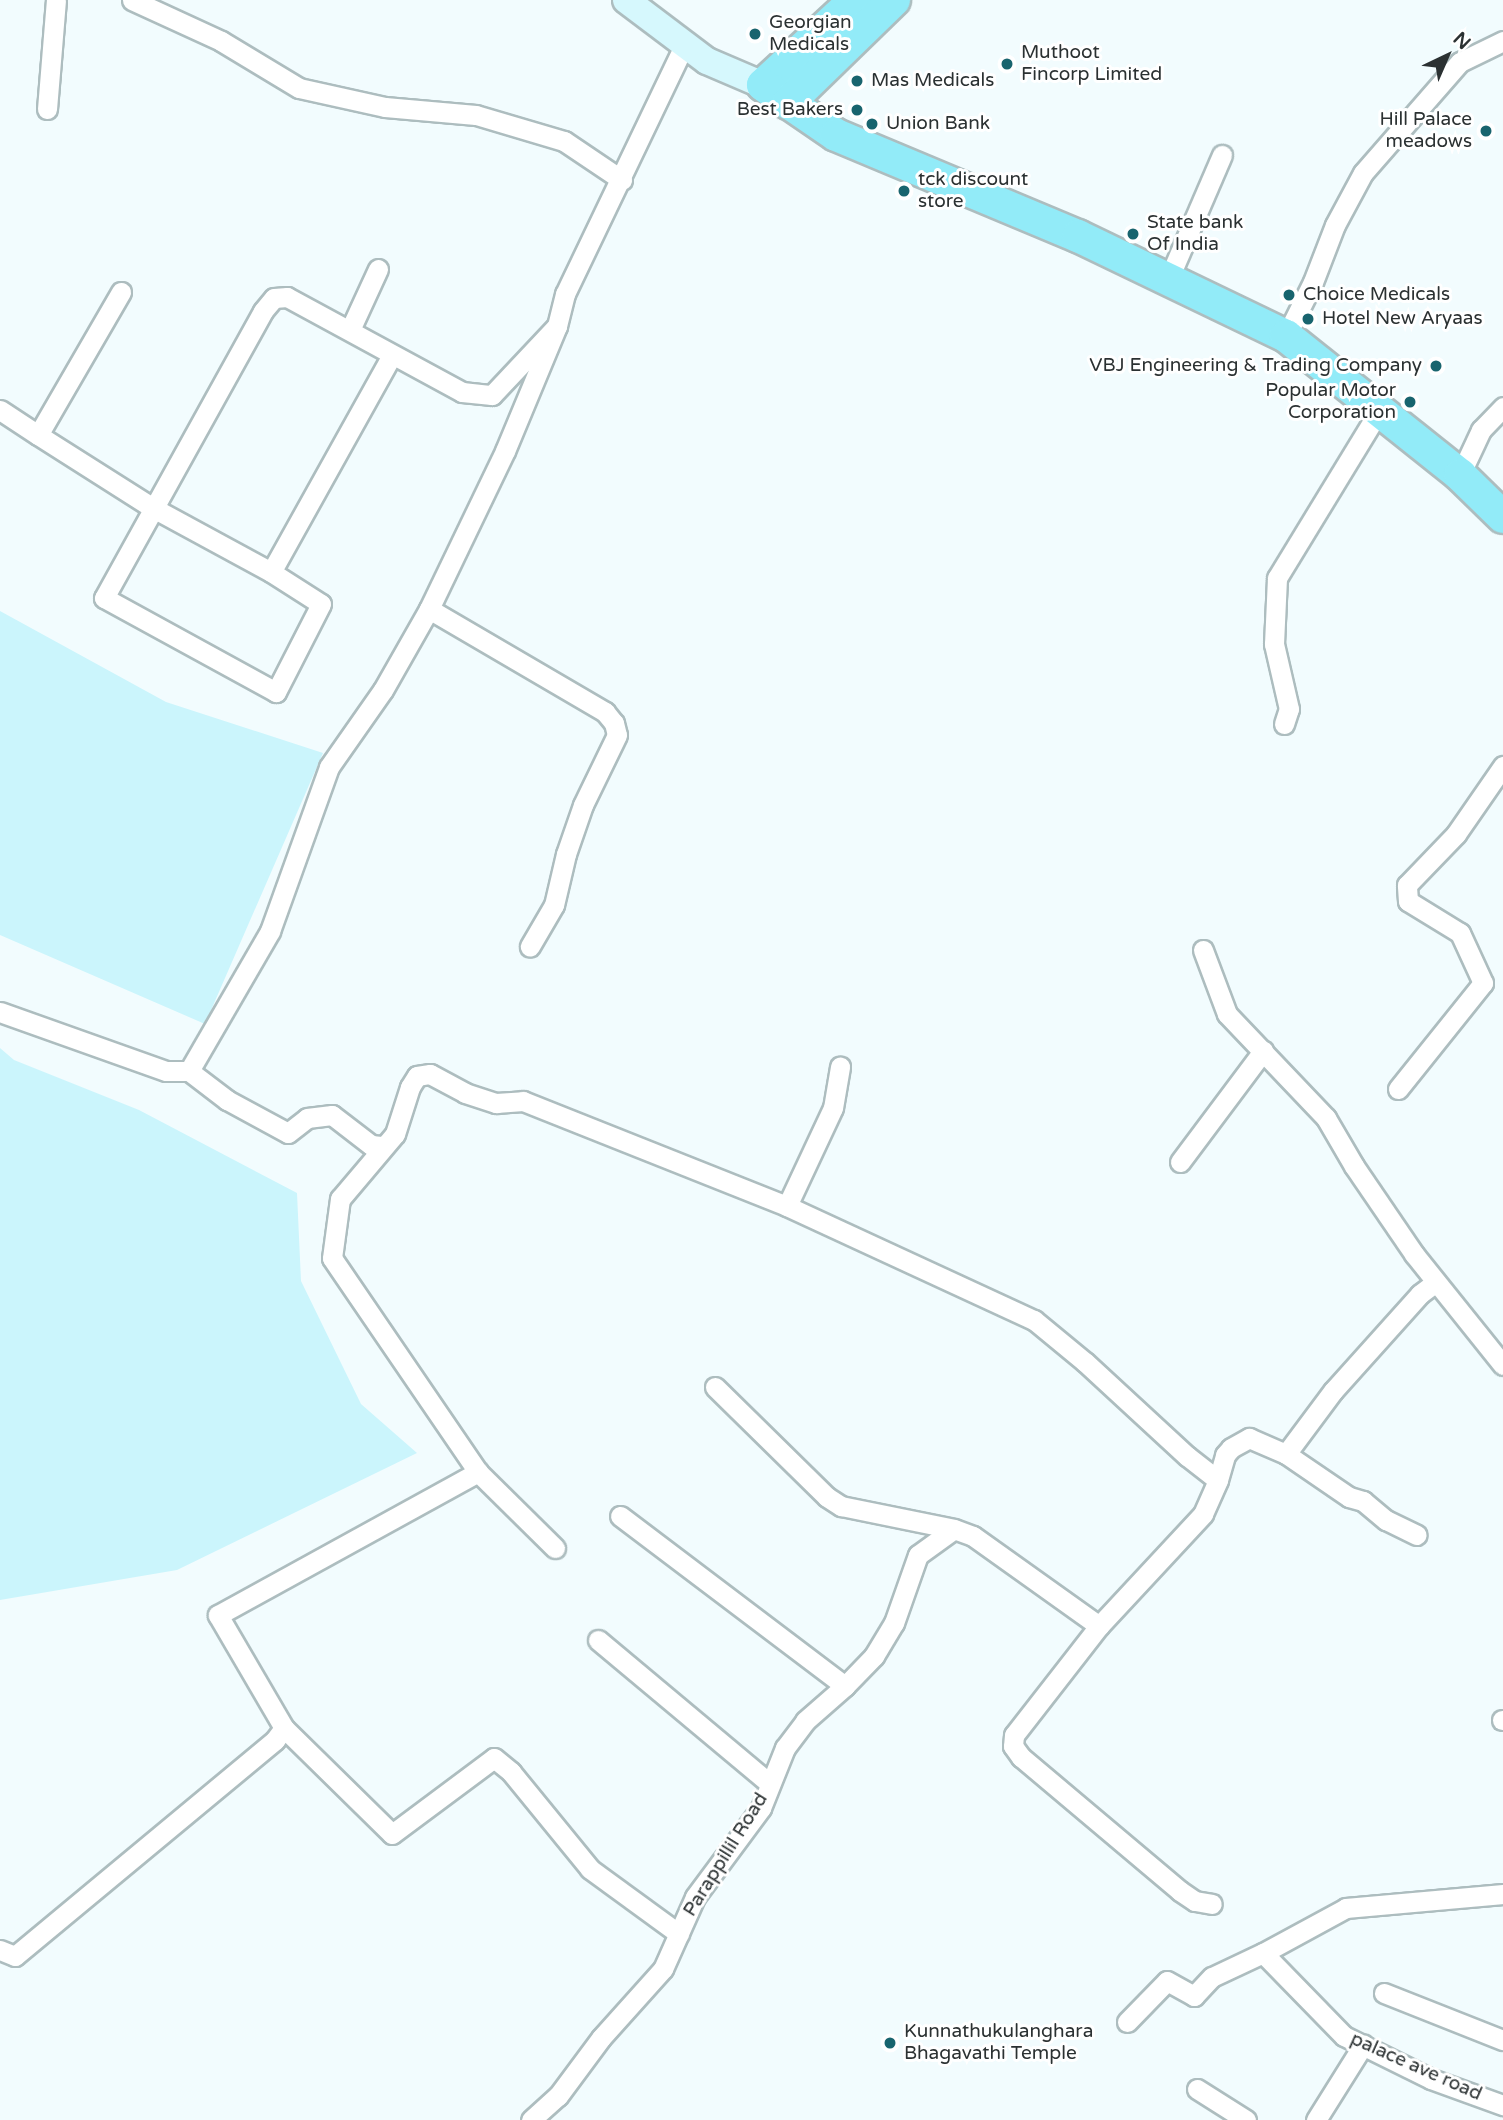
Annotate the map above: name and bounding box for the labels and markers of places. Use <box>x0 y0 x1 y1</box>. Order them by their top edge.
place label: Georgian Medicals <box>769 12 852 56</box>
marker: Georgian Medicals <box>747 26 763 42</box>
place label: Muthoot Fincorp Limited <box>1021 42 1162 86</box>
marker: Muthoot Fincorp Limited <box>999 56 1015 72</box>
place label: Mas Medicals <box>871 70 994 92</box>
marker: Mas Medicals <box>849 73 865 89</box>
place label: Best Bakers <box>737 99 843 121</box>
marker: Best Bakers <box>849 102 865 118</box>
place label: Hill Palace meadows <box>1380 109 1472 153</box>
place label: Union Bank <box>886 113 990 135</box>
marker: Union Bank <box>864 116 880 132</box>
marker: Hill Palace meadows <box>1478 123 1494 139</box>
place label: tck discount store <box>918 169 1028 213</box>
marker: tck discount store <box>896 183 912 199</box>
place label: State bank Of India <box>1147 212 1243 256</box>
marker: State bank Of India <box>1125 226 1141 242</box>
place label: Choice Medicals <box>1303 284 1450 306</box>
marker: Choice Medicals <box>1281 287 1297 303</box>
place label: Hotel New Aryaas <box>1322 308 1483 330</box>
marker: Hotel New Aryaas <box>1300 311 1316 327</box>
place label: VBJ Engineering & Trading Company <box>1089 355 1422 377</box>
marker: VBJ Engineering & Trading Company <box>1428 358 1444 374</box>
place label: Popular Motor Corporation <box>1265 380 1396 424</box>
marker: Popular Motor Corporation <box>1402 394 1418 410</box>
place label: Kunnathukulanghara Bhagavathi Temple <box>904 2021 1093 2065</box>
marker: Kunnathukulanghara Bhagavathi Temple <box>882 2035 898 2051</box>

